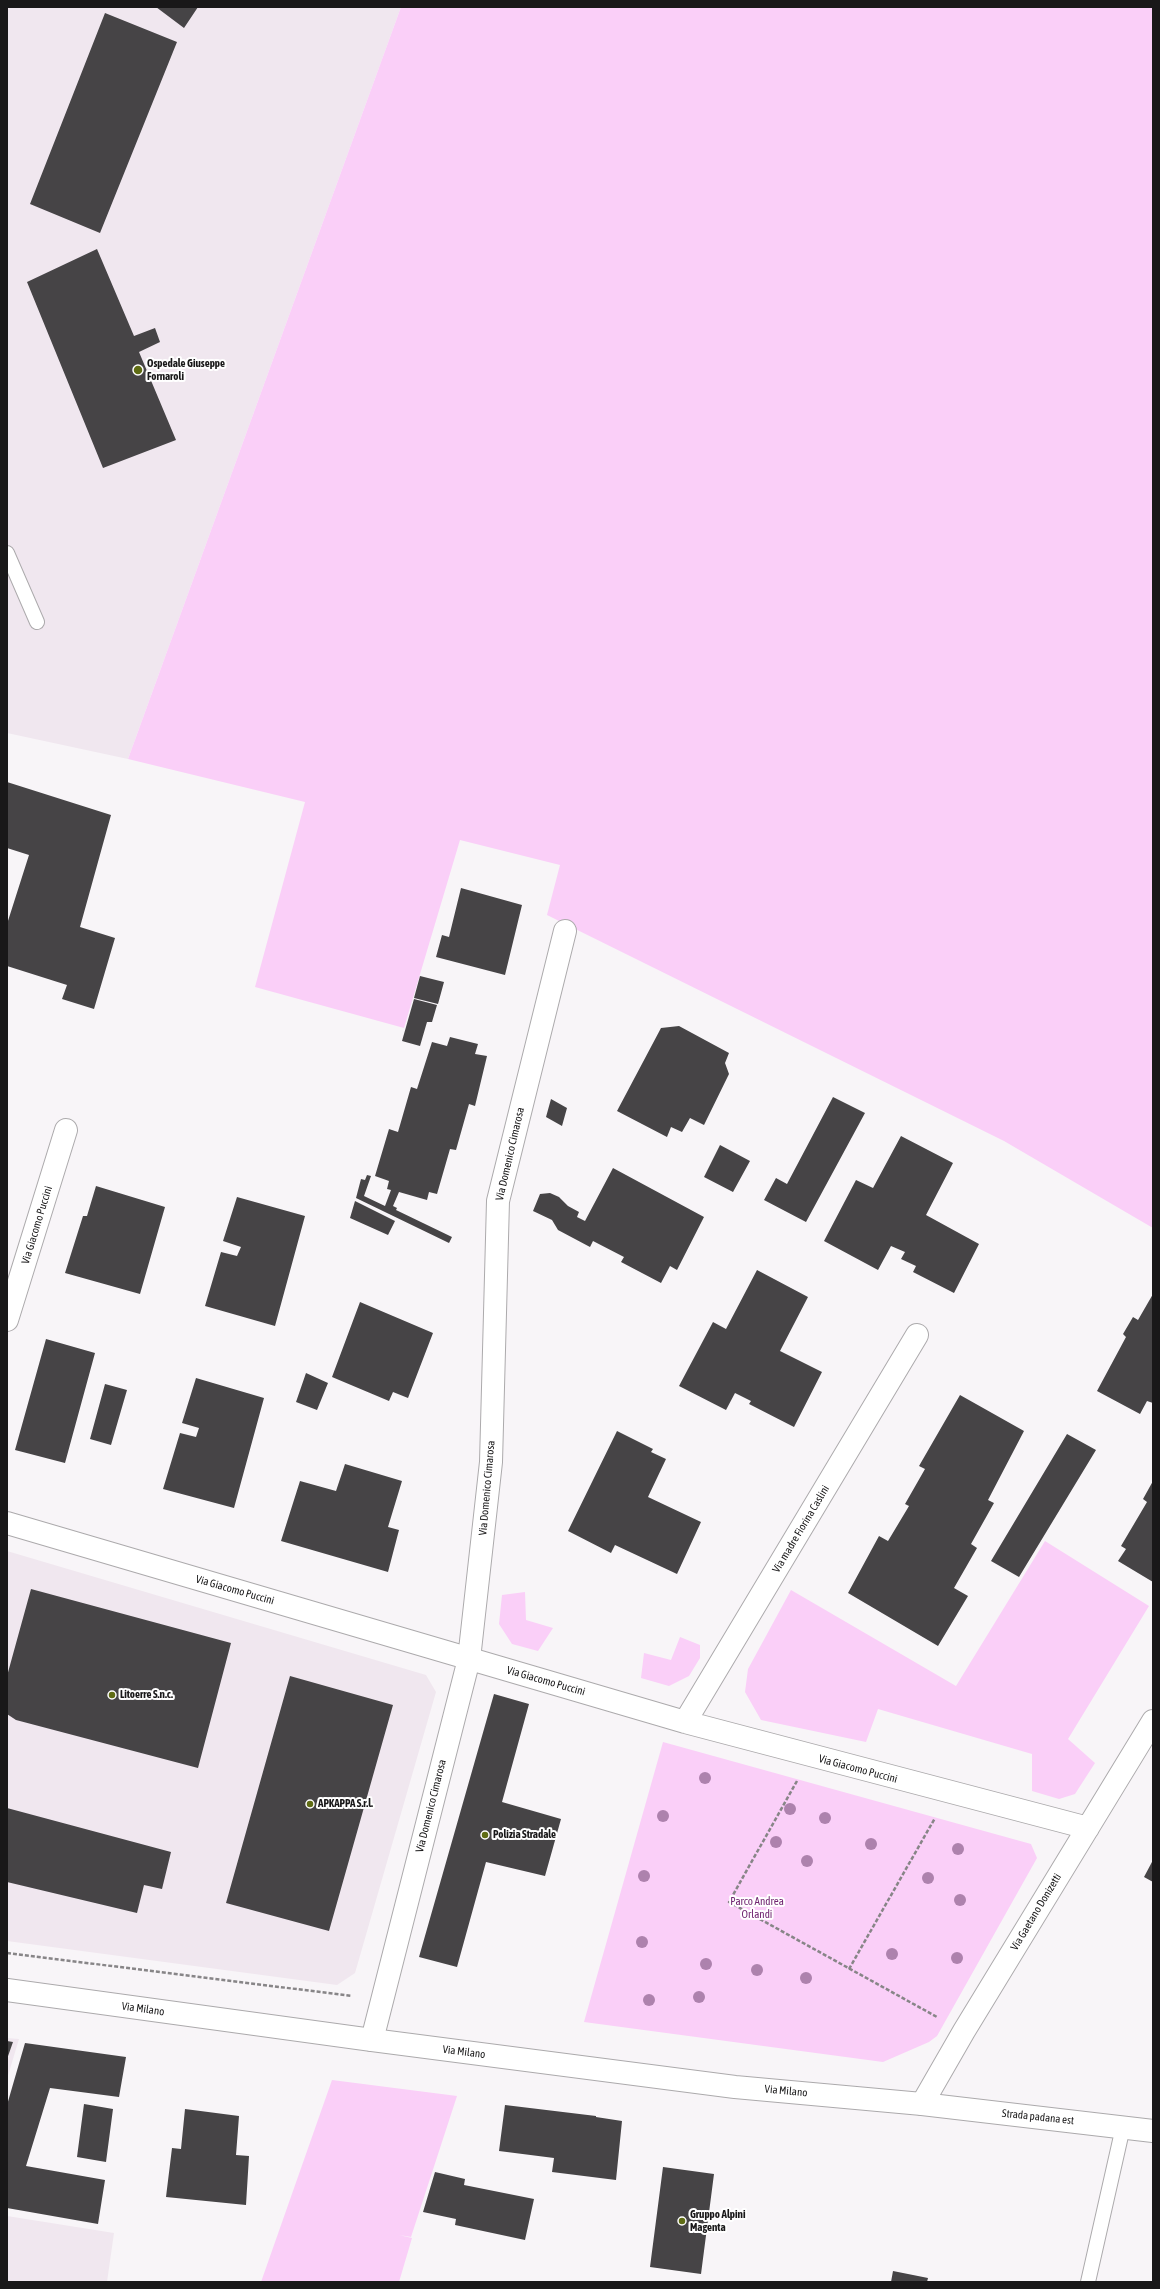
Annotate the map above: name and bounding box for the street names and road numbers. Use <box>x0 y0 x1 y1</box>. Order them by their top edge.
street label: Via Domenico Cimarosa <box>493 1106 527 1202</box>
street label: Via Giacomo Puccini <box>19 1184 55 1266</box>
street label: Via Domenico Cimarosa <box>476 1440 498 1536</box>
street label: Via madre Fiorina Caslini <box>770 1483 832 1575</box>
street label: Via Giacomo Puccini <box>194 1572 276 1608</box>
street label: Via Giacomo Puccini <box>505 1663 587 1699</box>
street label: Via Giacomo Puccini <box>817 1752 899 1786</box>
street label: Via Domenico Cimarosa <box>413 1758 449 1854</box>
street label: Via Gaetano Donizetti <box>1008 1871 1064 1953</box>
street label: Via Milano <box>121 1999 165 2019</box>
street label: Via Milano <box>442 2043 486 2061</box>
street label: Via Milano <box>764 2083 808 2099</box>
street label: Strada padana est <box>1001 2107 1075 2127</box>

